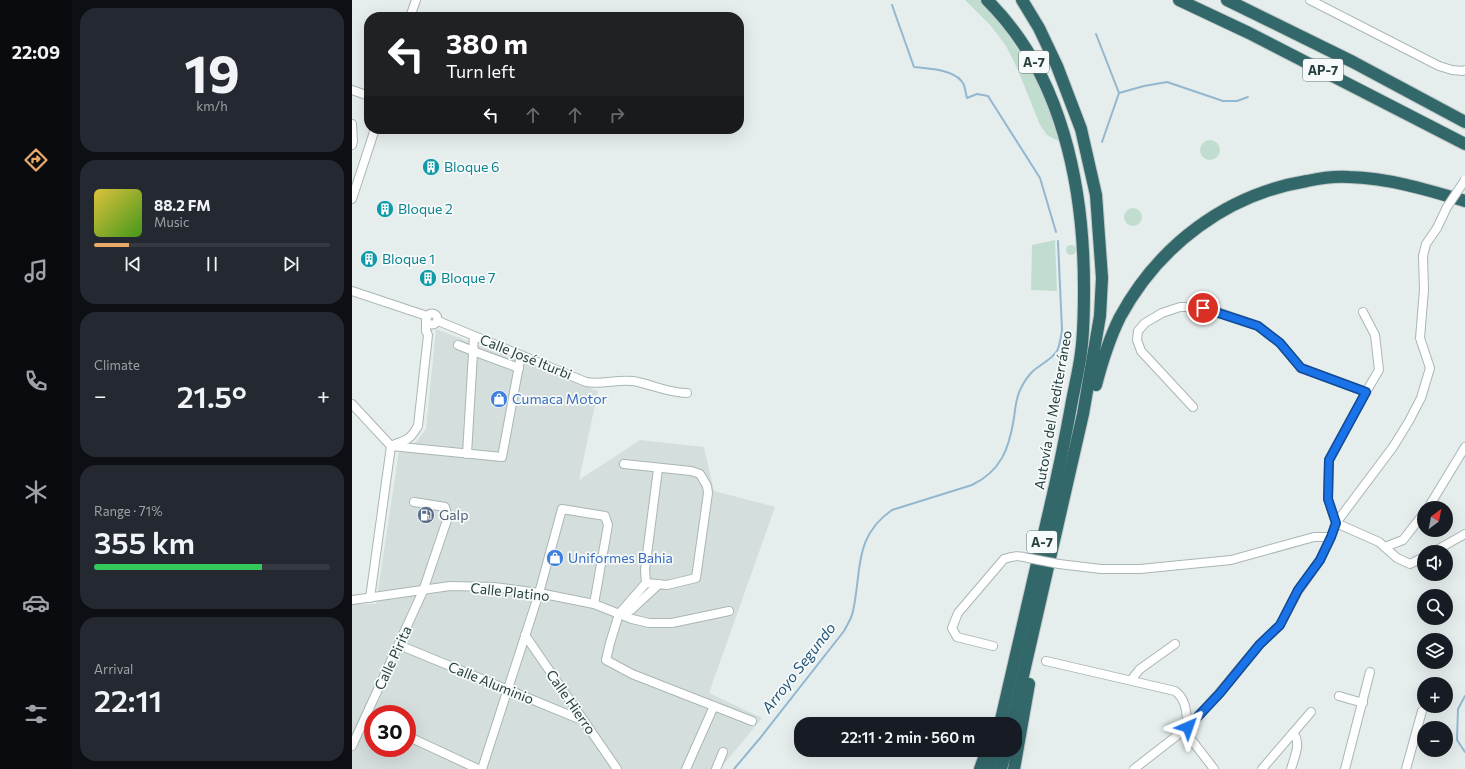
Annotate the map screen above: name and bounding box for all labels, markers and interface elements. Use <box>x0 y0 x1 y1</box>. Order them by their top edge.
text: 380 m <box>446 26 528 60</box>
icon: left <box>380 28 432 80</box>
text: 19 <box>184 40 240 104</box>
text: 22:09 <box>12 41 60 63</box>
road number: A-7 <box>1019 51 1049 73</box>
road number: AP-7 <box>1303 59 1343 81</box>
text: Turn left <box>446 60 515 82</box>
text: km/h <box>196 98 228 114</box>
icon: left <box>480 104 502 126</box>
icon: ahead <box>522 104 544 126</box>
icon: ahead <box>564 104 586 126</box>
icon: right <box>606 104 628 126</box>
icon: directions <box>22 146 50 174</box>
building icon: Bloque 6 <box>421 157 441 177</box>
place label: Bloque 6 <box>444 158 500 175</box>
text: 88.2 FM <box>154 196 211 214</box>
building icon: Bloque 2 <box>375 199 395 219</box>
place label: Bloque 2 <box>398 200 453 217</box>
text: Music <box>154 214 189 230</box>
building icon: Bloque 1 <box>359 249 379 269</box>
place label: Bloque 1 <box>382 250 435 267</box>
icon: previous <box>122 253 144 275</box>
icon: pause <box>201 253 223 275</box>
icon: next <box>280 253 302 275</box>
icon: music <box>22 257 50 285</box>
building icon: Bloque 7 <box>418 268 438 288</box>
place label: Bloque 7 <box>441 269 495 286</box>
pin <box>1186 291 1220 325</box>
icon: arrive <box>1192 297 1214 319</box>
street label: Autovía del Mediterráneo <box>1030 329 1075 491</box>
street label: Calle José Iturbi <box>478 330 575 383</box>
text: Climate <box>94 357 140 373</box>
icon: phone <box>22 367 50 395</box>
text: 21.5° <box>177 377 247 414</box>
text: − <box>94 382 107 409</box>
text: + <box>317 382 330 409</box>
shop icon: Cumaca Motor <box>489 389 509 409</box>
place label: Cumaca Motor <box>512 390 608 407</box>
icon: climate <box>22 478 50 506</box>
north arrow <box>1417 501 1453 537</box>
map controls <box>1417 501 1453 757</box>
text: Range · 71% <box>94 503 163 519</box>
fuel station icon: Galp <box>416 505 436 525</box>
place label: Galp <box>439 506 468 523</box>
text: 355 km <box>94 523 195 560</box>
road number: A-7 <box>1027 531 1057 553</box>
button: sound <box>1417 545 1453 581</box>
shop icon: Uniformes Bahia <box>545 548 565 568</box>
place label: Uniformes Bahia <box>568 549 673 566</box>
street label: Calle Platino <box>470 579 550 604</box>
icon: car <box>22 589 50 617</box>
button: search <box>1417 589 1453 625</box>
water label: Arroyo Segundo <box>757 619 839 717</box>
street label: Calle Pirita <box>370 623 415 693</box>
button: layers <box>1417 633 1453 669</box>
street label: Calle Aluminio <box>446 658 537 707</box>
text: Arrival <box>94 661 133 677</box>
street label: Calle Hierro <box>543 666 600 737</box>
button: + <box>1417 677 1453 713</box>
text: 22:11 <box>94 681 162 718</box>
icon: filters <box>22 700 50 728</box>
speed limit sign: 30 <box>364 705 416 757</box>
position arrow <box>1167 706 1209 748</box>
button: − <box>1417 721 1453 757</box>
text: 22:11 · 2 min · 560 m <box>841 728 975 746</box>

